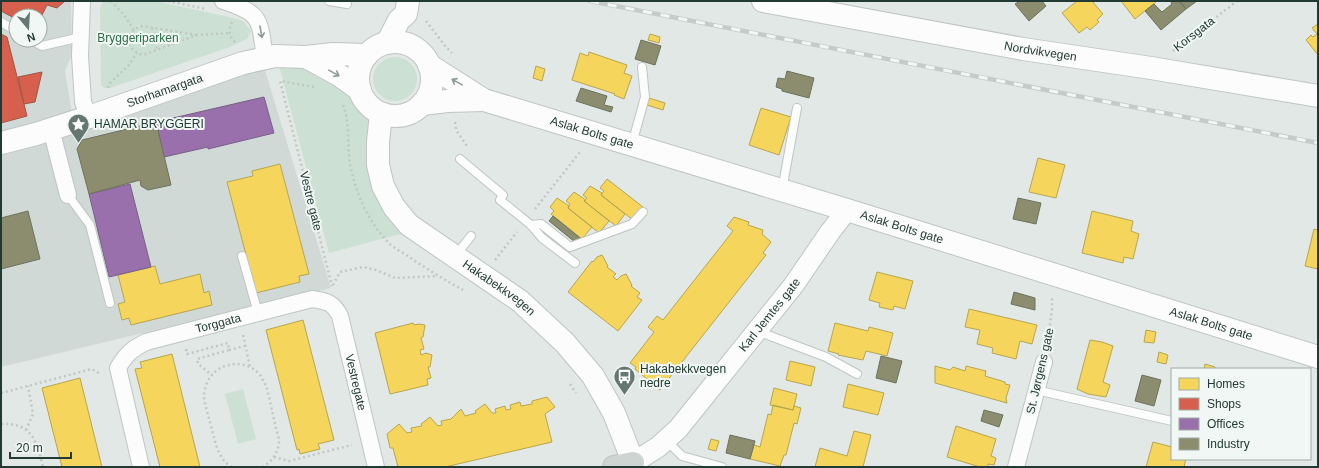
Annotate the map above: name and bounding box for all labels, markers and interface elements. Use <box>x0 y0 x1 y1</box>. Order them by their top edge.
north arrow <box>8 8 48 48</box>
street label: Korsgata <box>1171 13 1217 54</box>
one-way arrow <box>257 25 265 38</box>
text: N <box>25 31 37 44</box>
park label: Bryggeriparken <box>97 31 179 45</box>
street label: Nordvikvegen <box>1003 39 1078 64</box>
one-way arrow <box>328 69 340 77</box>
street label: Storhamargata <box>125 71 205 110</box>
one-way arrow <box>451 78 463 86</box>
place icon: HAMAR BRYGGERI <box>66 111 92 144</box>
street label: Aslak Bolts gate <box>549 114 636 152</box>
place label: HAMAR BRYGGERI <box>94 117 204 131</box>
street label: Vestre gate <box>297 170 325 232</box>
street label: Aslak Bolts gate <box>859 208 945 247</box>
street label: Hakabekkvegen <box>460 257 538 319</box>
street label: Karl Jemtes gate <box>736 275 803 354</box>
street label: Aslak Bolts gate <box>1168 304 1255 343</box>
street label: Torggata <box>194 311 243 336</box>
street label: St. Jørgens gate <box>1023 326 1057 415</box>
street label: Vestregate <box>342 353 369 412</box>
place label: Hakabekkvegen nedre <box>640 362 726 390</box>
bus stop icon: Hakabekkvegen nedre <box>612 363 638 396</box>
legend <box>1171 368 1311 460</box>
text: Homes <box>1207 377 1245 391</box>
text: Shops <box>1207 397 1241 411</box>
text: Offices <box>1207 417 1244 431</box>
scale bar <box>10 434 71 460</box>
text: Industry <box>1207 437 1250 451</box>
text: 20 m <box>16 441 43 455</box>

